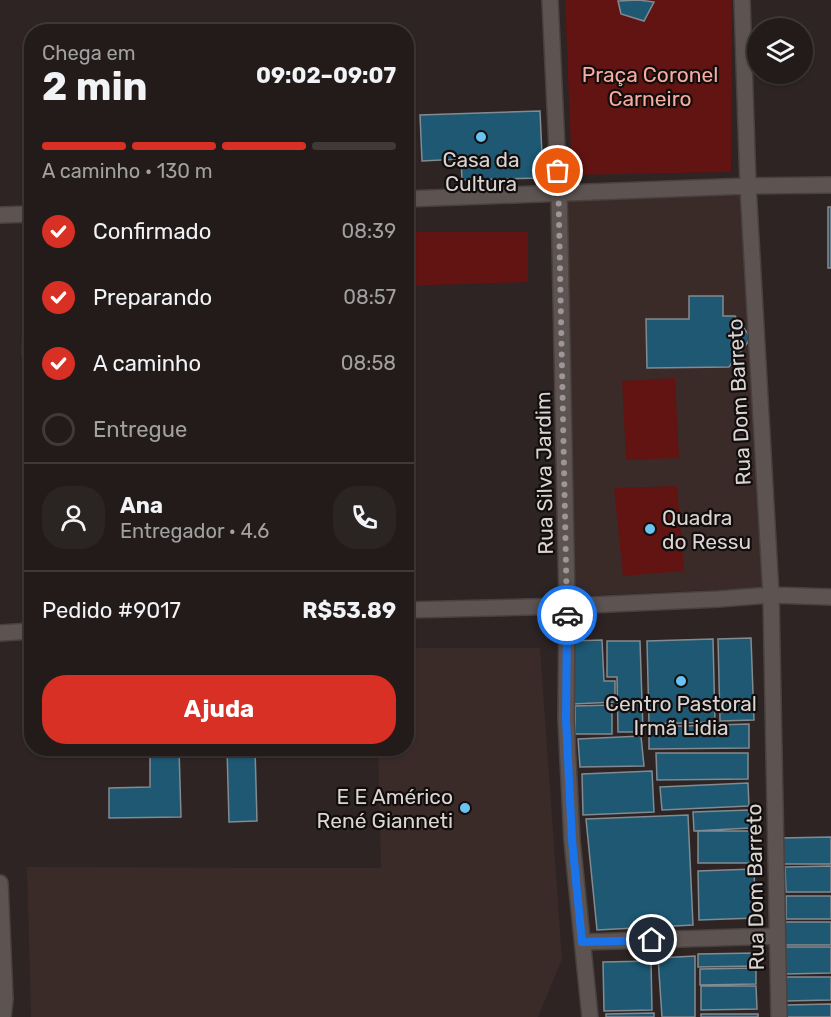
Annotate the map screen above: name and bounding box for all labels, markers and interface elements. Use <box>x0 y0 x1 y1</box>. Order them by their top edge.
map controls <box>747 18 813 84</box>
button: layers <box>747 18 813 84</box>
text: Chega em <box>42 41 136 65</box>
text: 09:02–09:07 <box>256 62 396 89</box>
park label: Praça Coronel Carneiro <box>582 62 718 111</box>
text: 2 min <box>42 64 148 110</box>
marker: Casa da Cultura <box>474 130 488 144</box>
pin <box>532 145 583 196</box>
place label: Casa da Cultura <box>442 147 520 196</box>
icon: bag <box>541 154 574 187</box>
text: A caminho · 130 m <box>42 159 213 183</box>
icon: check <box>42 215 75 248</box>
text: Confirmado <box>93 218 211 245</box>
text: 08:39 <box>342 219 396 243</box>
icon: check <box>42 281 75 314</box>
text: Preparando <box>93 284 212 311</box>
text: 08:57 <box>343 285 396 309</box>
street label: Rua Dom Barreto <box>722 318 756 486</box>
icon: check <box>42 347 75 380</box>
text: A caminho <box>93 350 201 377</box>
text: 08:58 <box>341 351 396 375</box>
street label: Rua Silva Jardim <box>530 391 558 555</box>
text: Entregue <box>93 416 187 443</box>
button: person <box>42 486 105 549</box>
button: phone <box>333 486 396 549</box>
text: Ana <box>120 492 163 519</box>
place label: Quadra do Ressu <box>662 505 751 554</box>
text: Entregador · 4.6 <box>120 519 269 543</box>
marker: Quadra do Ressu <box>643 522 657 536</box>
courier <box>537 585 597 645</box>
text: Pedido #9017 <box>42 597 181 624</box>
text: R$53.89 <box>302 597 396 624</box>
icon: car <box>551 599 584 632</box>
marker: Centro Pastoral Irmã Lidia <box>674 674 688 688</box>
button: Ajuda <box>42 675 396 744</box>
place label: Centro Pastoral Irmã Lidia <box>605 691 757 740</box>
place label: E E Américo René Gianneti <box>317 784 453 833</box>
marker: E E Américo René Gianneti <box>458 801 472 815</box>
street label: Rua Dom Barreto <box>741 803 769 971</box>
pin <box>626 914 677 965</box>
icon: home <box>635 923 668 956</box>

